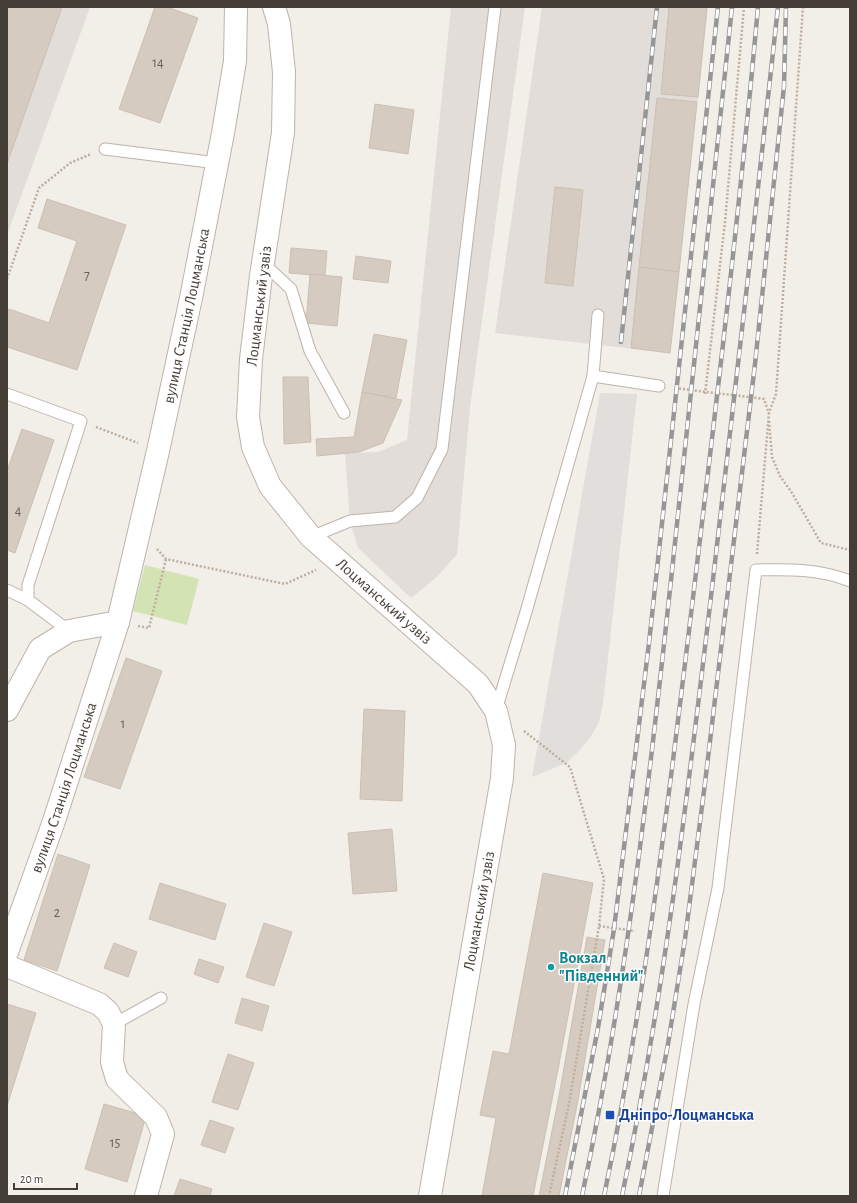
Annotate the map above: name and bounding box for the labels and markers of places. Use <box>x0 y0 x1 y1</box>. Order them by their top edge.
place label: Вокзал "Південний" <box>559 950 644 984</box>
marker: Вокзал "Південний" <box>546 962 556 972</box>
place label: Дніпро-Лоцманська <box>619 1107 754 1123</box>
marker: Дніпро-Лоцманська <box>604 1109 616 1121</box>

